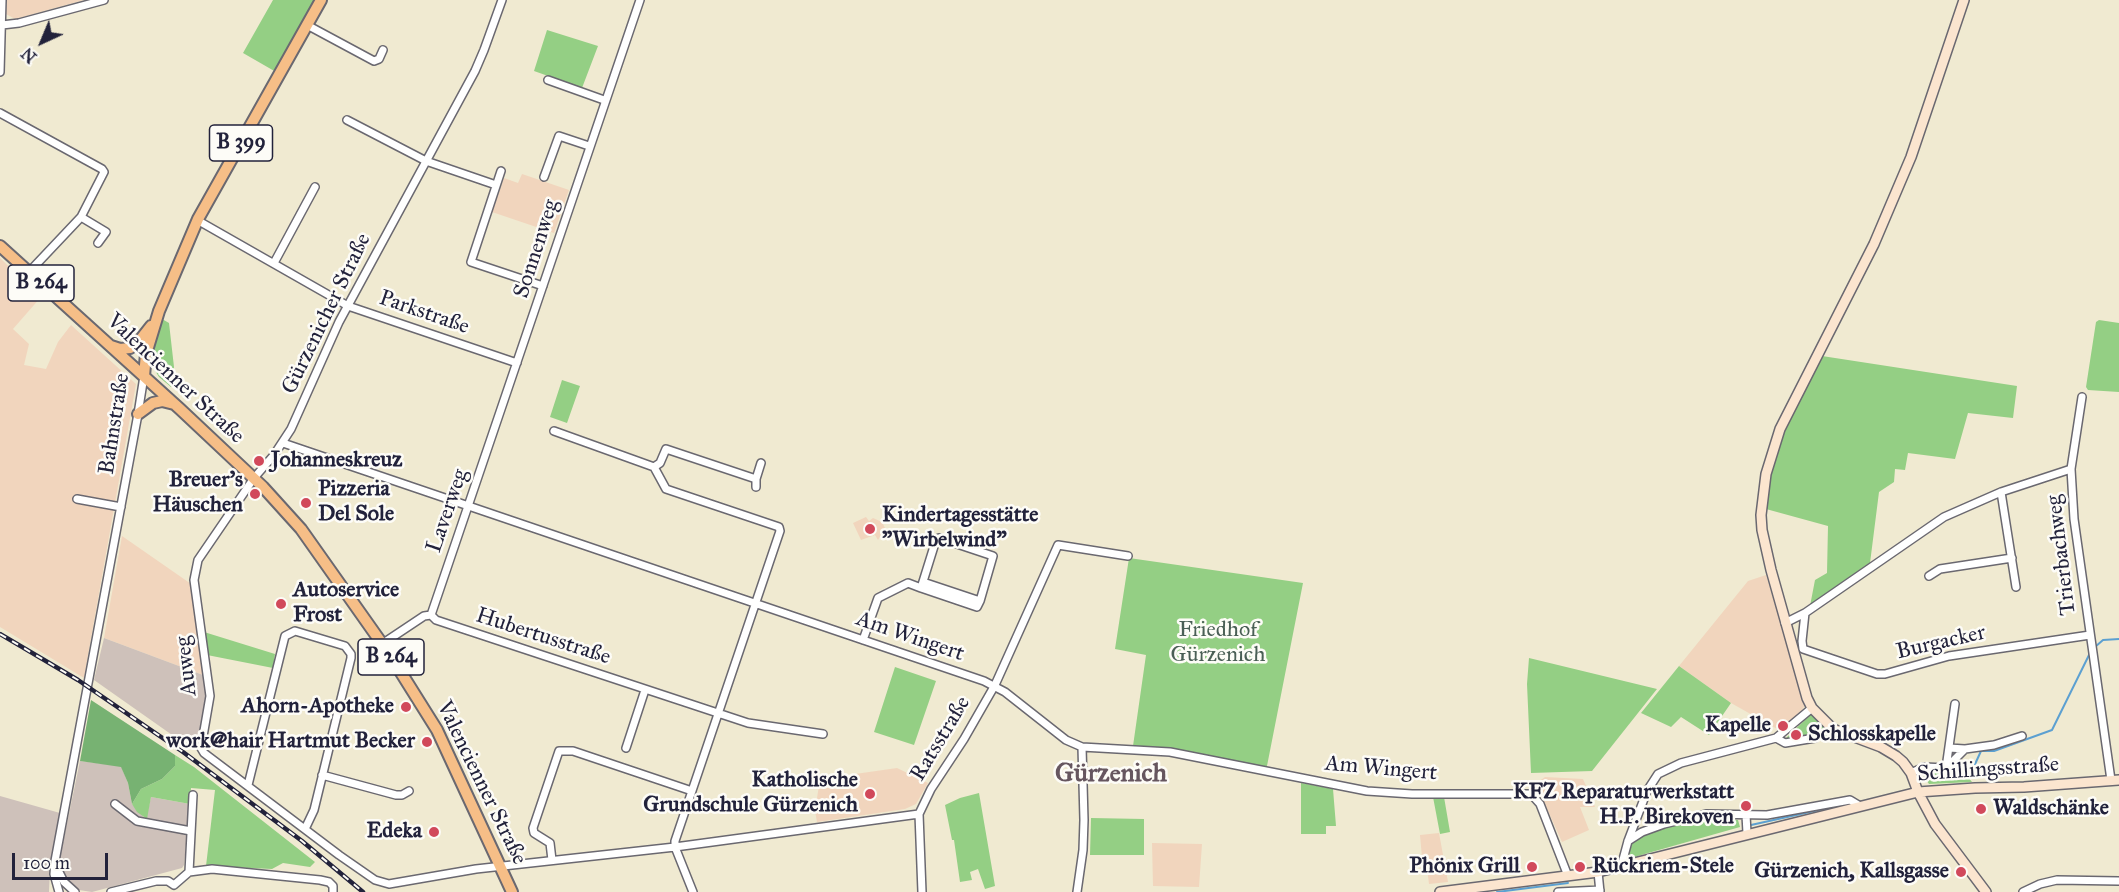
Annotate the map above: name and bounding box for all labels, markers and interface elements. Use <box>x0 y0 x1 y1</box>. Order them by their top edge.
north arrow <box>12 12 72 72</box>
text: N <box>18 44 41 67</box>
road number: B 399 <box>210 125 272 161</box>
street label: Sonnenweg <box>509 196 565 302</box>
street label: Gürzenicher Straße <box>277 229 377 399</box>
road number: B 264 <box>8 265 74 301</box>
street label: Parkstraße <box>375 285 473 341</box>
street label: Valencienner Straße <box>101 308 249 450</box>
street label: Bahnstraße <box>94 372 136 476</box>
place label: Johanneskreuz <box>271 448 402 474</box>
marker: Johanneskreuz <box>252 454 266 468</box>
street label: Laverweg <box>421 466 475 556</box>
place label: Breuer's Häuschen <box>152 468 243 520</box>
place label: Pizzeria Del Sole <box>318 477 394 528</box>
marker: Breuer's Häuschen <box>248 487 262 501</box>
street label: Trierbachweg <box>2042 493 2082 617</box>
marker: Pizzeria Del Sole <box>299 496 313 510</box>
place label: Kindertagesstätte "Wirbelwind" <box>882 503 1038 554</box>
marker: Kindertagesstätte "Wirbelwind" <box>863 522 877 536</box>
place label: Autoservice Frost <box>293 578 399 630</box>
marker: Autoservice Frost <box>274 597 288 611</box>
street label: Hubertusstraße <box>472 603 614 671</box>
street label: Am Wingert <box>853 606 967 668</box>
park label: Friedhof Gürzenich <box>1171 618 1265 670</box>
street label: Burgacker <box>1894 620 1988 666</box>
street label: Auweg <box>171 635 203 697</box>
road number: B 264 <box>358 639 424 675</box>
street label: Ratsstraße <box>905 692 977 786</box>
place label: Ahorn-Apotheke <box>241 694 394 720</box>
street label: Valencienner Straße <box>430 697 532 869</box>
marker: Ahorn-Apotheke <box>399 700 413 714</box>
place label: Kapelle <box>1705 713 1771 739</box>
marker: Kapelle <box>1776 719 1790 733</box>
place label: Schlosskapelle <box>1808 722 1936 748</box>
marker: Schlosskapelle <box>1789 728 1803 742</box>
place label: work@hair Hartmut Becker <box>166 729 415 755</box>
marker: work@hair Hartmut Becker <box>420 735 434 749</box>
street label: Am Wingert <box>1324 751 1438 787</box>
street label: Schillingsstraße <box>1916 752 2060 788</box>
district label: Gürzenich <box>1055 759 1167 791</box>
place label: Katholische Grundschule Gürzenich <box>643 768 858 819</box>
place label: KFZ Reparaturwerkstatt H.P. Birekoven <box>1513 780 1734 831</box>
marker: Katholische Grundschule Gürzenich <box>863 787 877 801</box>
place label: Waldschänke <box>1993 796 2109 822</box>
marker: KFZ Reparaturwerkstatt H.P. Birekoven <box>1739 799 1753 813</box>
marker: Waldschänke <box>1974 802 1988 816</box>
place label: Edeka <box>367 819 422 845</box>
marker: Edeka <box>427 825 441 839</box>
scale bar <box>15 841 111 879</box>
text: 100 m <box>23 852 70 874</box>
place label: Phönix Grill <box>1409 854 1520 880</box>
place label: Rückriem-Stele <box>1592 854 1734 880</box>
place label: Gürzenich, Kallsgasse <box>1754 859 1949 885</box>
marker: Phönix Grill <box>1525 860 1539 874</box>
marker: Rückriem-Stele <box>1573 860 1587 874</box>
marker: Gürzenich, Kallsgasse <box>1954 865 1968 879</box>

